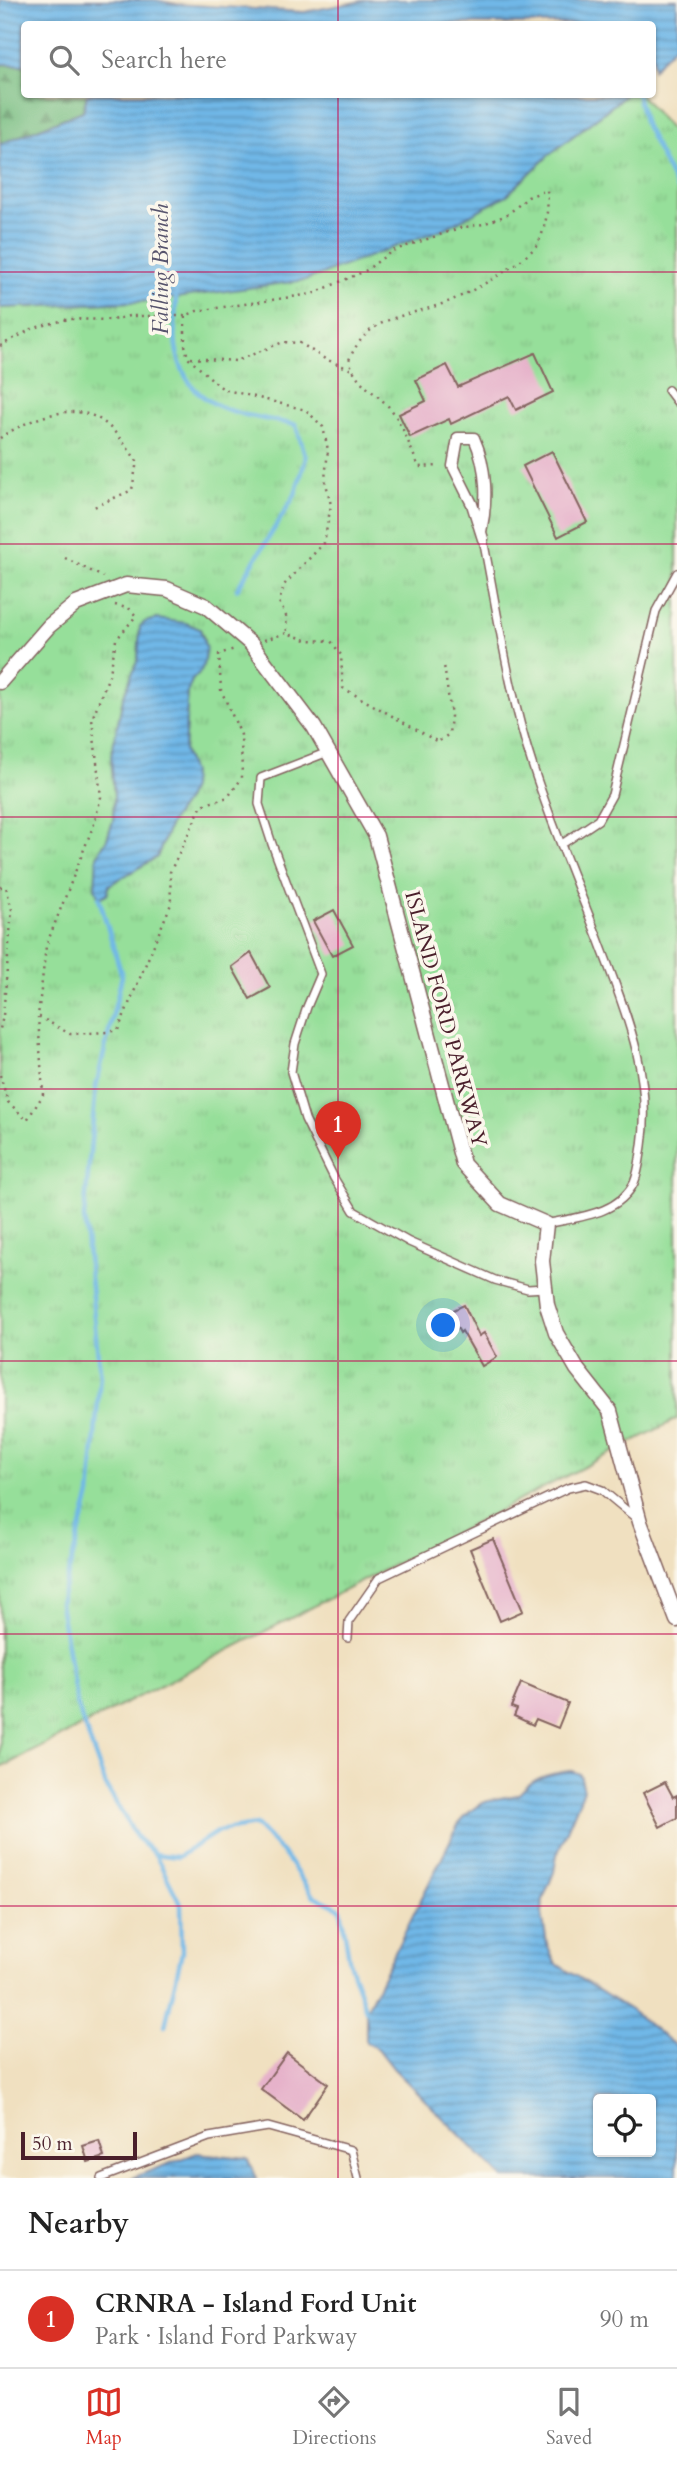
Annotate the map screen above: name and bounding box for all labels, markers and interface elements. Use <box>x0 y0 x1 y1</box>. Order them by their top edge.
search box <box>21 21 656 98</box>
icon: search <box>45 41 83 79</box>
text: Search here <box>101 42 227 77</box>
water label: Falling Branch <box>145 204 176 334</box>
street label: ISLAND FORD PARKWAY <box>397 888 494 1151</box>
pin: 1 <box>315 1101 361 1159</box>
your location <box>426 1308 460 1342</box>
map controls <box>593 2094 656 2157</box>
button: locate <box>593 2094 656 2157</box>
scale bar <box>21 2129 136 2161</box>
text: 50 m <box>32 2131 73 2157</box>
text: Nearby <box>28 2203 129 2244</box>
text: CRNRA - Island Ford Unit <box>95 2286 416 2321</box>
text: 1 <box>45 2304 57 2335</box>
text: 90 m <box>600 2304 649 2335</box>
text: Park · Island Ford Parkway <box>95 2321 357 2352</box>
tab: Map <box>85 2383 123 2451</box>
tab: Directions <box>293 2383 376 2451</box>
tab: Saved <box>546 2383 592 2451</box>

